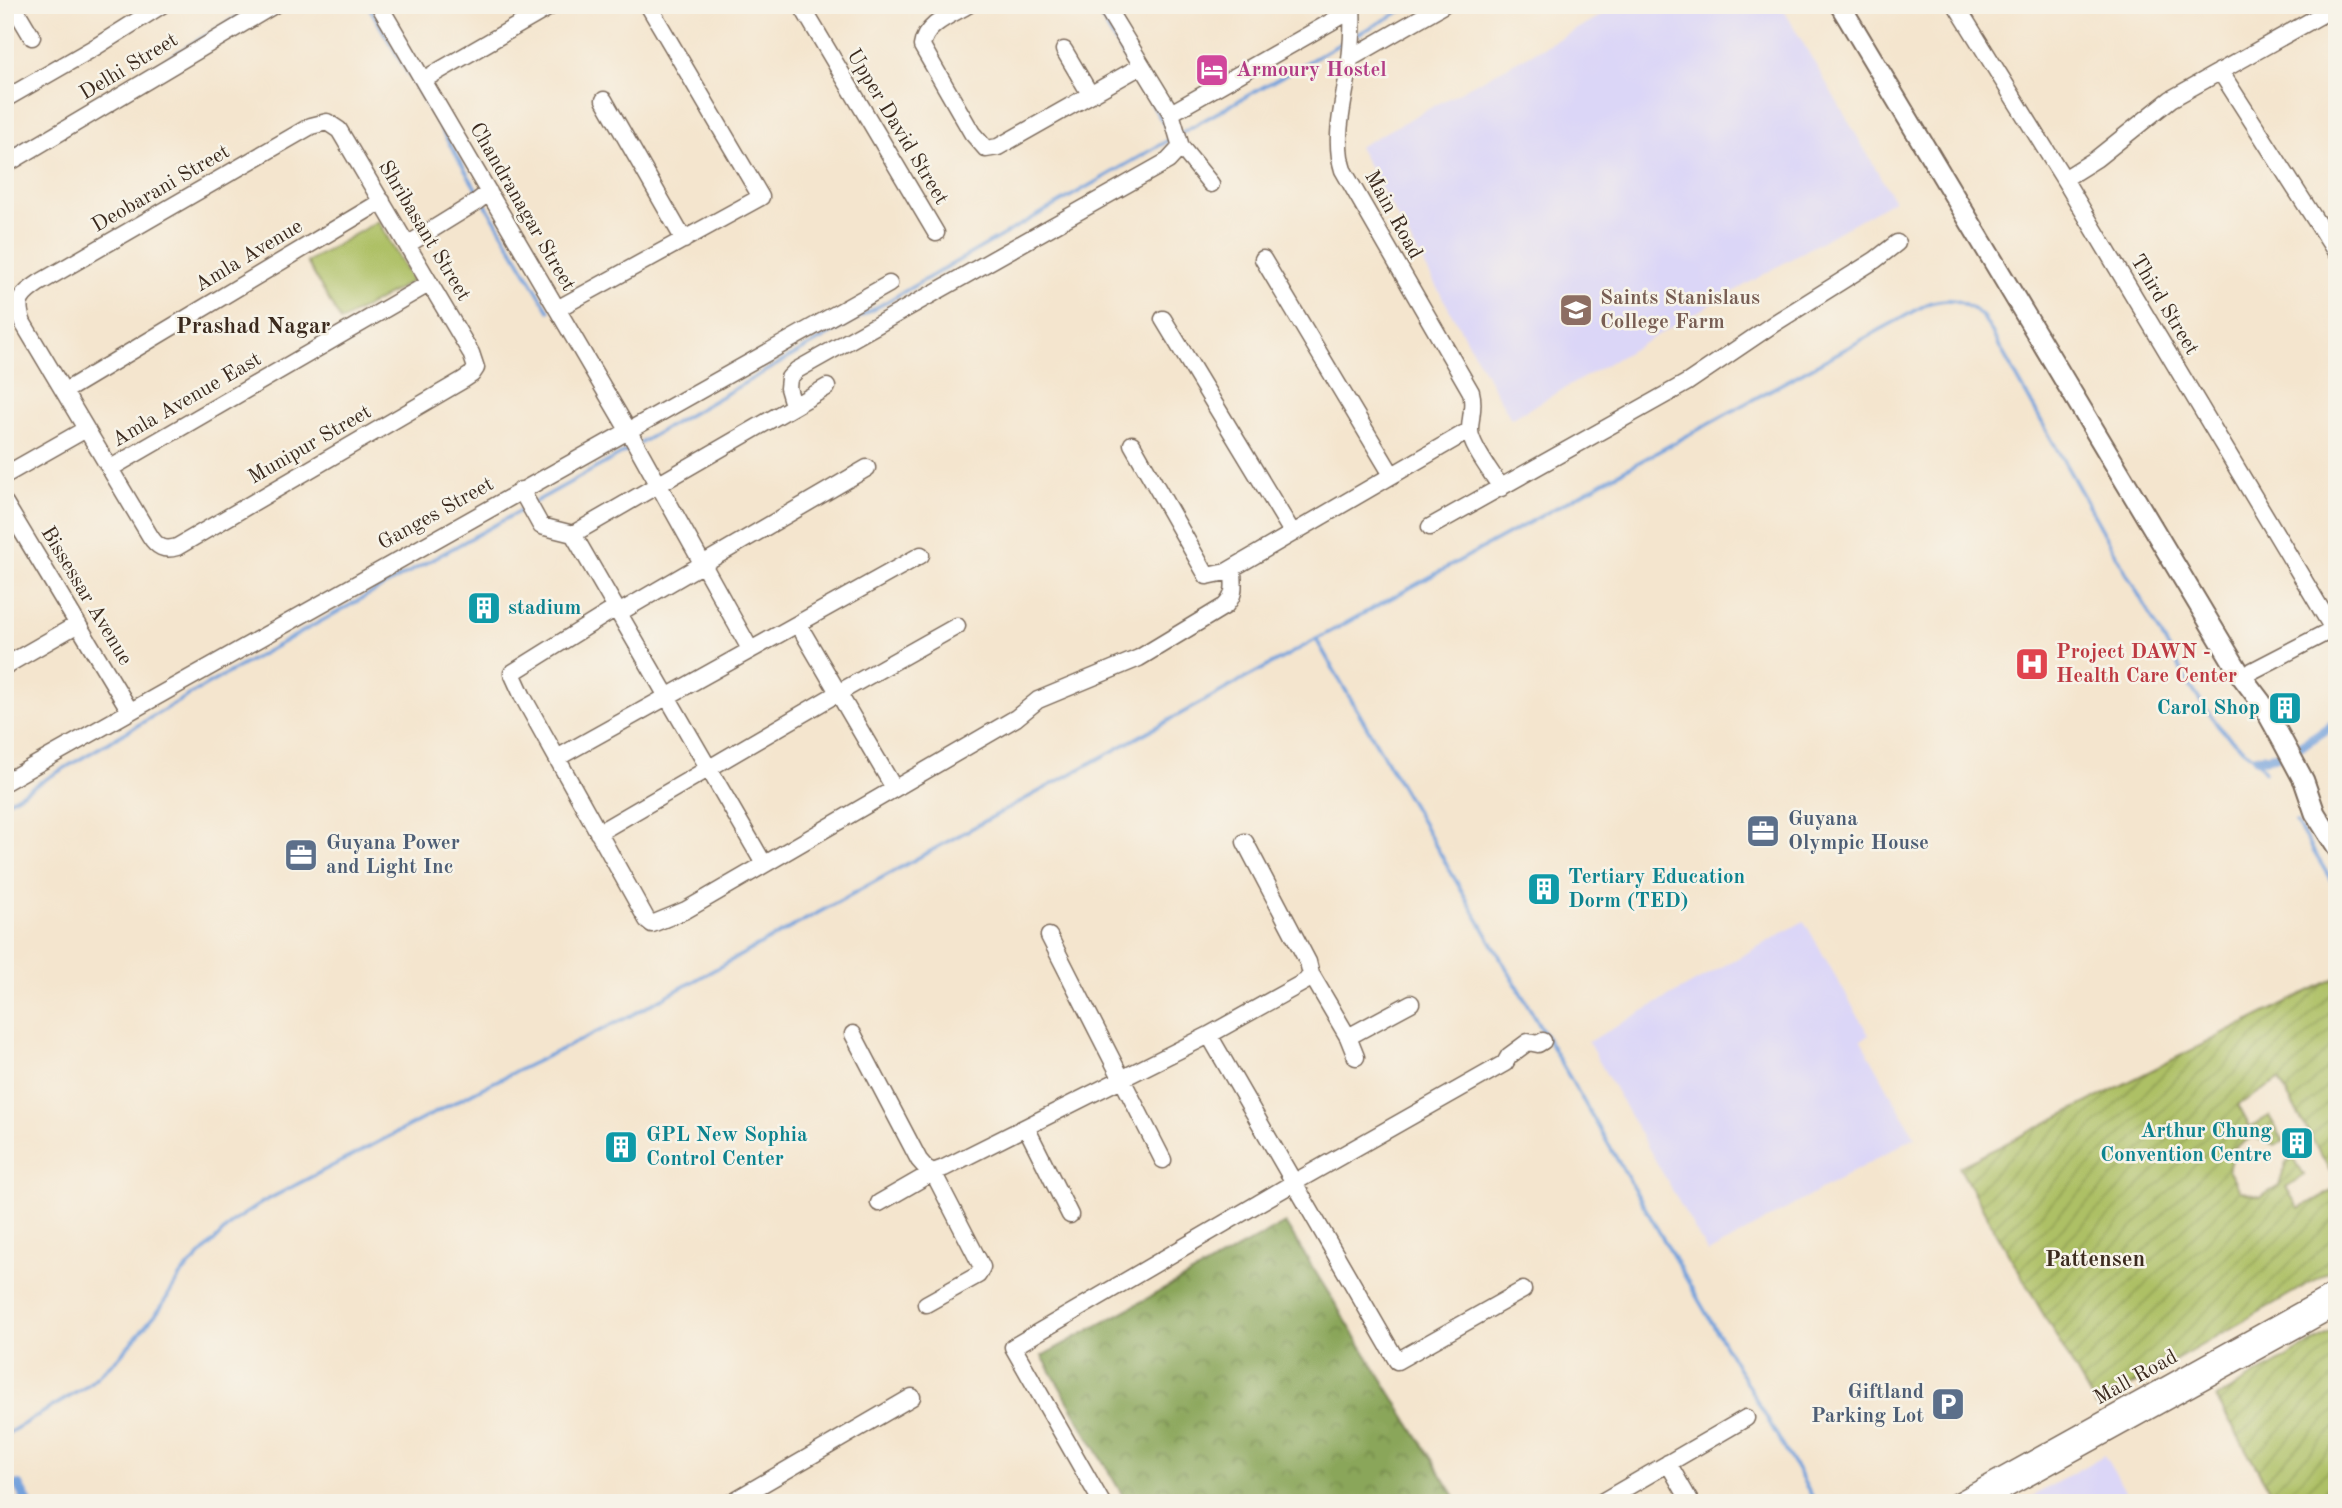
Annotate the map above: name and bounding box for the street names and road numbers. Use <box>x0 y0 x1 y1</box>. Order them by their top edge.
street label: Delhi Street <box>76 30 182 104</box>
street label: Upper David Street <box>842 45 952 209</box>
street label: Chandranagar Street <box>465 119 579 295</box>
street label: Deobarani Street <box>89 141 233 237</box>
street label: Shribasant Street <box>374 157 474 305</box>
street label: Main Road <box>1360 167 1426 263</box>
street label: Amla Avenue <box>192 216 306 296</box>
street label: Third Street <box>2126 251 2202 359</box>
street label: Amla Avenue East <box>109 349 265 451</box>
street label: Munipur Street <box>245 401 375 489</box>
street label: Ganges Street <box>375 474 497 554</box>
street label: Bissessar Avenue <box>36 523 136 669</box>
street label: Mall Road <box>2091 1347 2181 1409</box>

